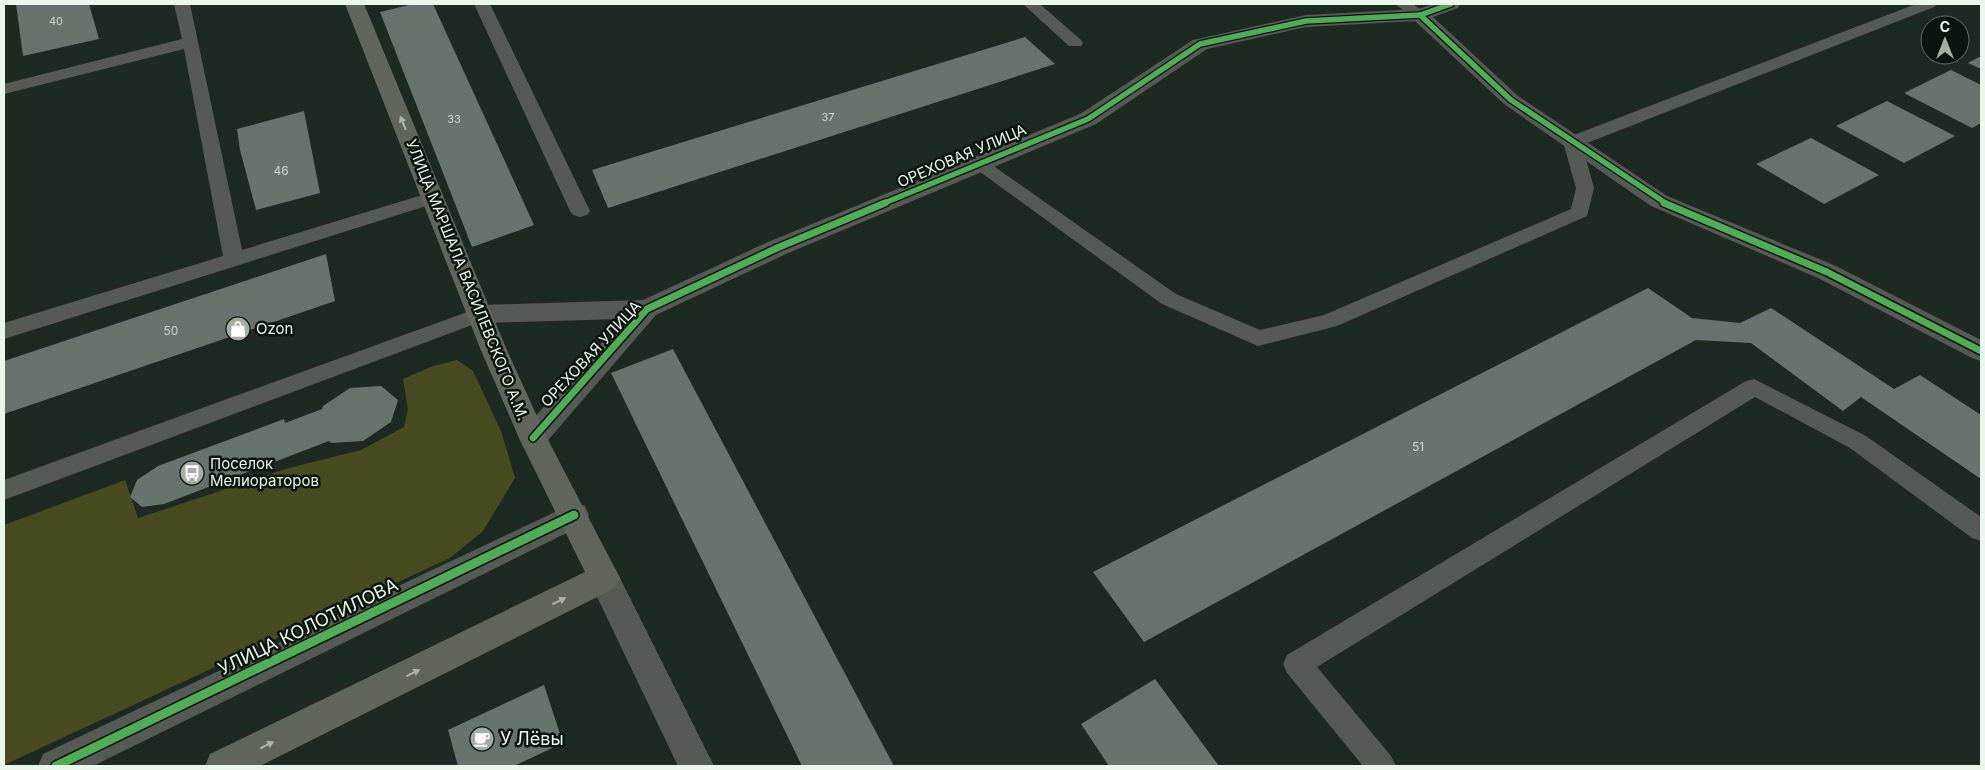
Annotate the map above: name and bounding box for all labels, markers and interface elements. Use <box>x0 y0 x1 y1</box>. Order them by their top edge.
house number: 40 <box>49 14 63 28</box>
north arrow <box>1920 15 1970 65</box>
text: С <box>1940 18 1950 35</box>
house number: 37 <box>821 110 835 124</box>
house number: 33 <box>447 112 461 126</box>
one-way arrow <box>399 115 407 130</box>
street label: ОРЕХОВАЯ УЛИЦА <box>894 120 1029 191</box>
street label: УЛИЦА МАРШАЛА ВАСИЛЕВСКОГО А.М. <box>402 136 533 423</box>
house number: 46 <box>273 163 289 178</box>
street label: ОРЕХОВАЯ УЛИЦА <box>536 297 645 411</box>
shop icon: Ozon <box>225 316 251 342</box>
place label: Ozon <box>256 319 293 338</box>
house number: 50 <box>164 323 178 338</box>
house number: 51 <box>1412 439 1424 454</box>
place label: Поселок Мелиораторов <box>210 454 319 490</box>
bus stop icon: Поселок Мелиораторов <box>179 460 205 486</box>
street label: УЛИЦА КОЛОТИЛОВА <box>214 574 401 679</box>
one-way arrow <box>551 596 566 605</box>
one-way arrow <box>406 669 420 677</box>
cafe icon: У Лёвы <box>469 726 495 752</box>
place label: У Лёвы <box>500 728 564 749</box>
one-way arrow <box>260 741 274 749</box>

